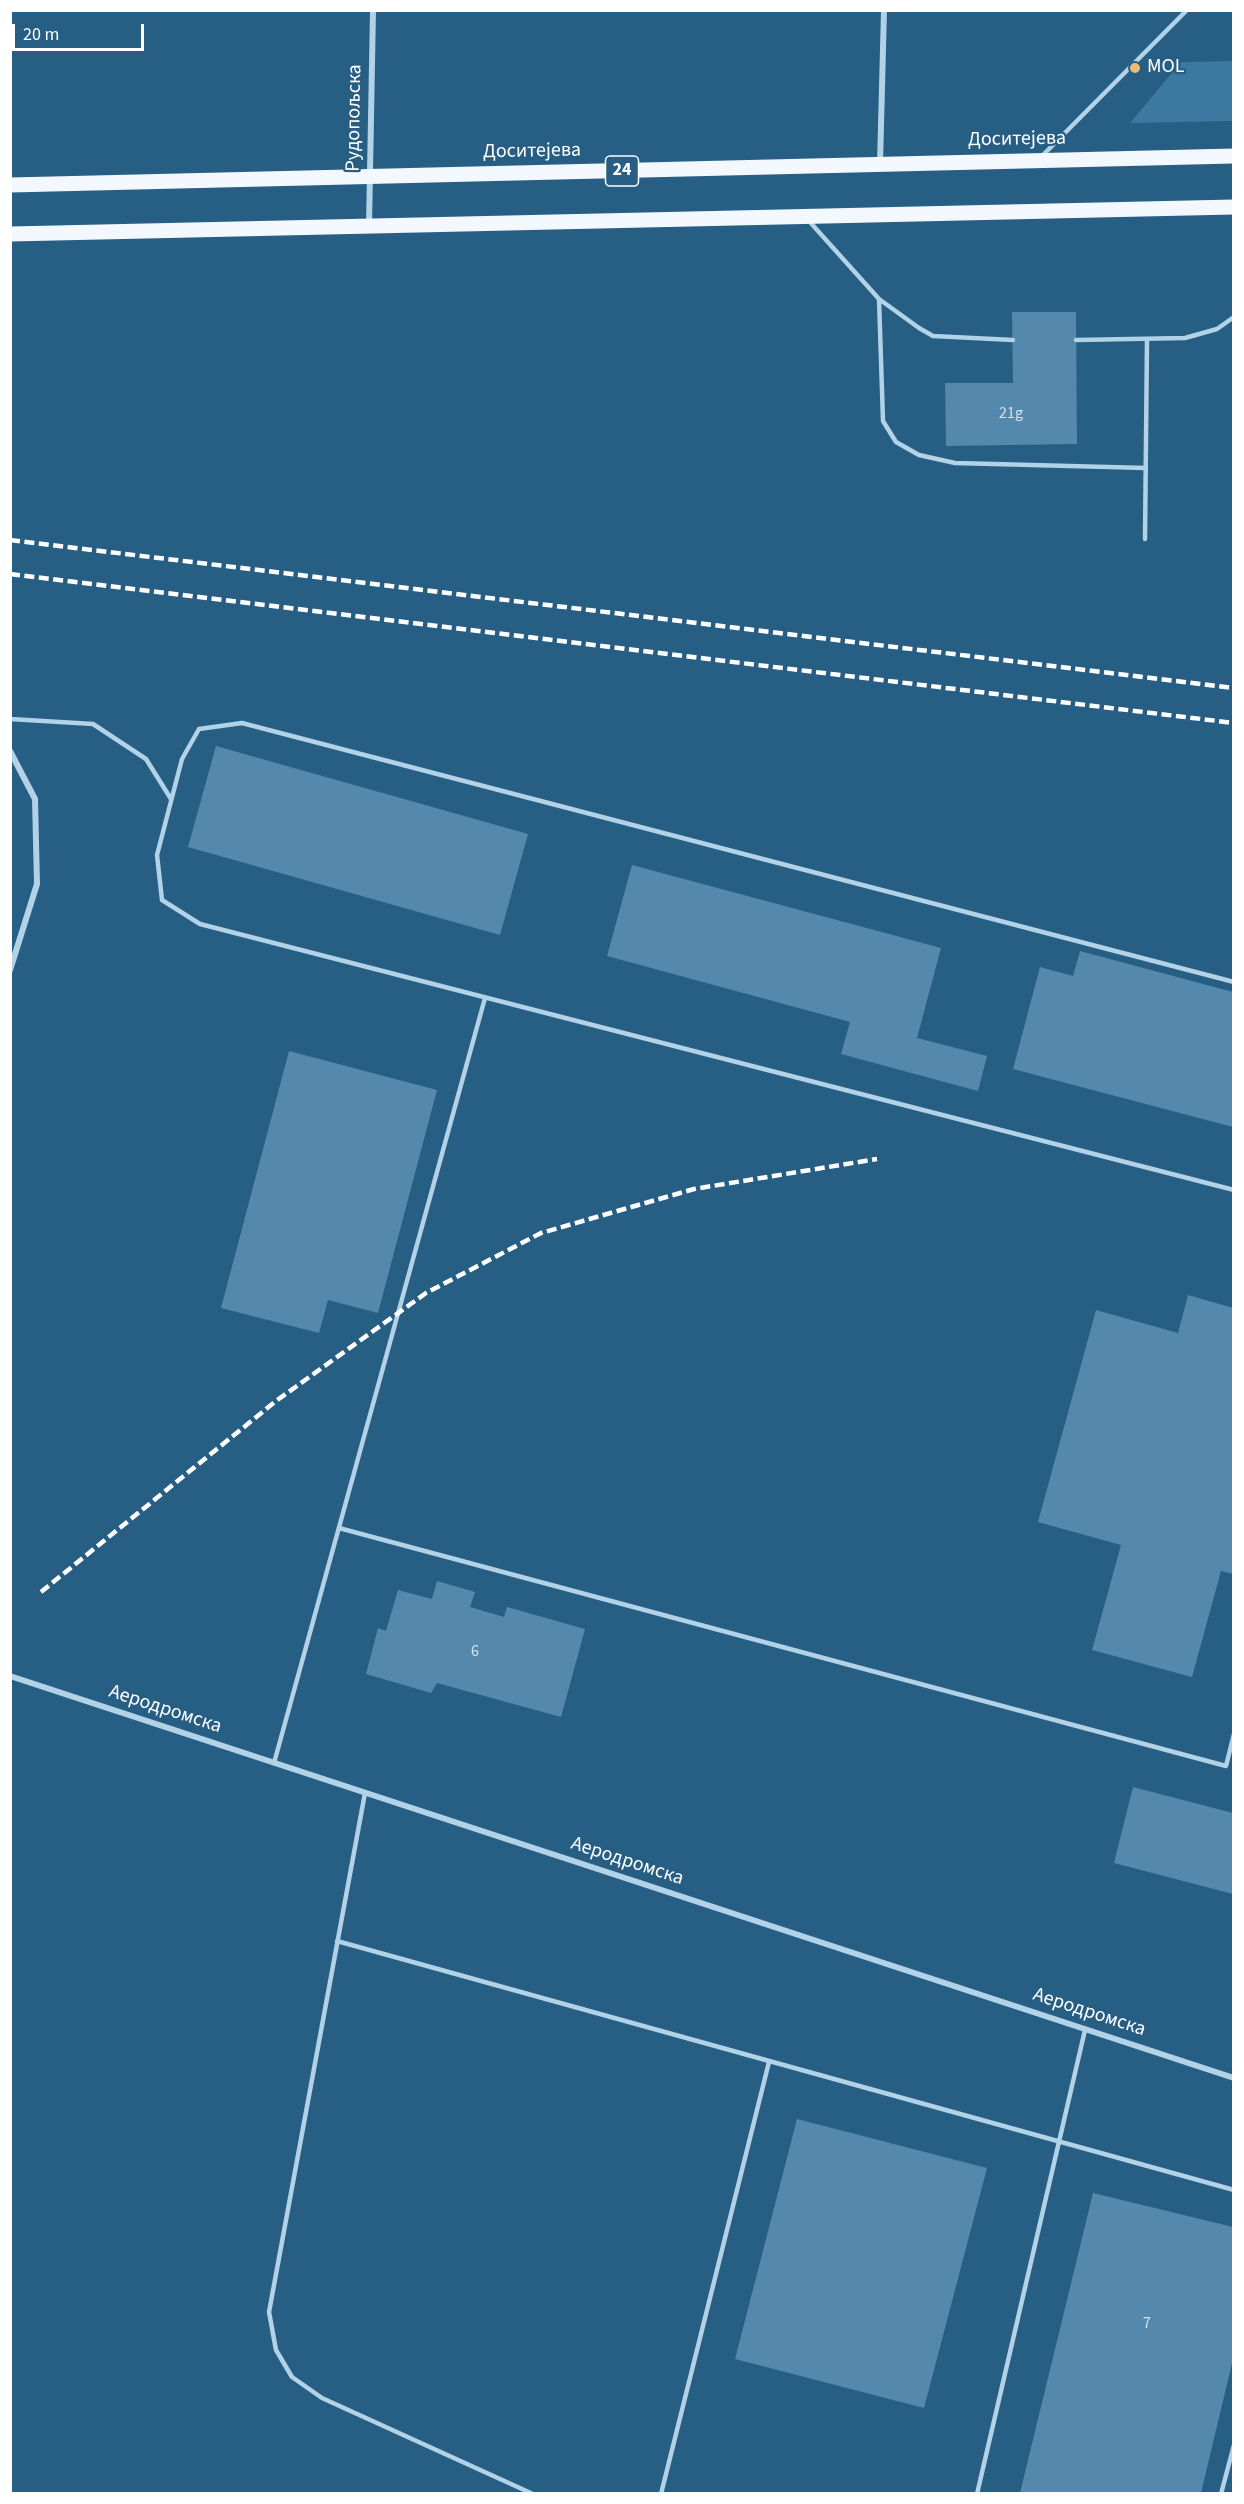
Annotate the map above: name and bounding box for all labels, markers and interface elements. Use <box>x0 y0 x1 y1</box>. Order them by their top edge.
scale bar <box>15 12 147 50</box>
text: 20 m <box>23 22 59 47</box>
place label: MOL <box>1147 56 1185 80</box>
marker: MOL <box>1128 61 1142 75</box>
street label: Рудопољска <box>342 64 368 172</box>
street label: Доситејева <box>968 127 1066 153</box>
street label: Доситејева <box>483 139 581 165</box>
road number: 24 <box>606 156 638 186</box>
house number: 21g <box>999 404 1023 424</box>
house number: 6 <box>471 1642 479 1662</box>
street label: Аеродромска <box>106 1680 224 1740</box>
street label: Аеродромска <box>568 1832 686 1892</box>
street label: Аеродромска <box>1030 1983 1148 2043</box>
house number: 7 <box>1143 2314 1151 2334</box>

